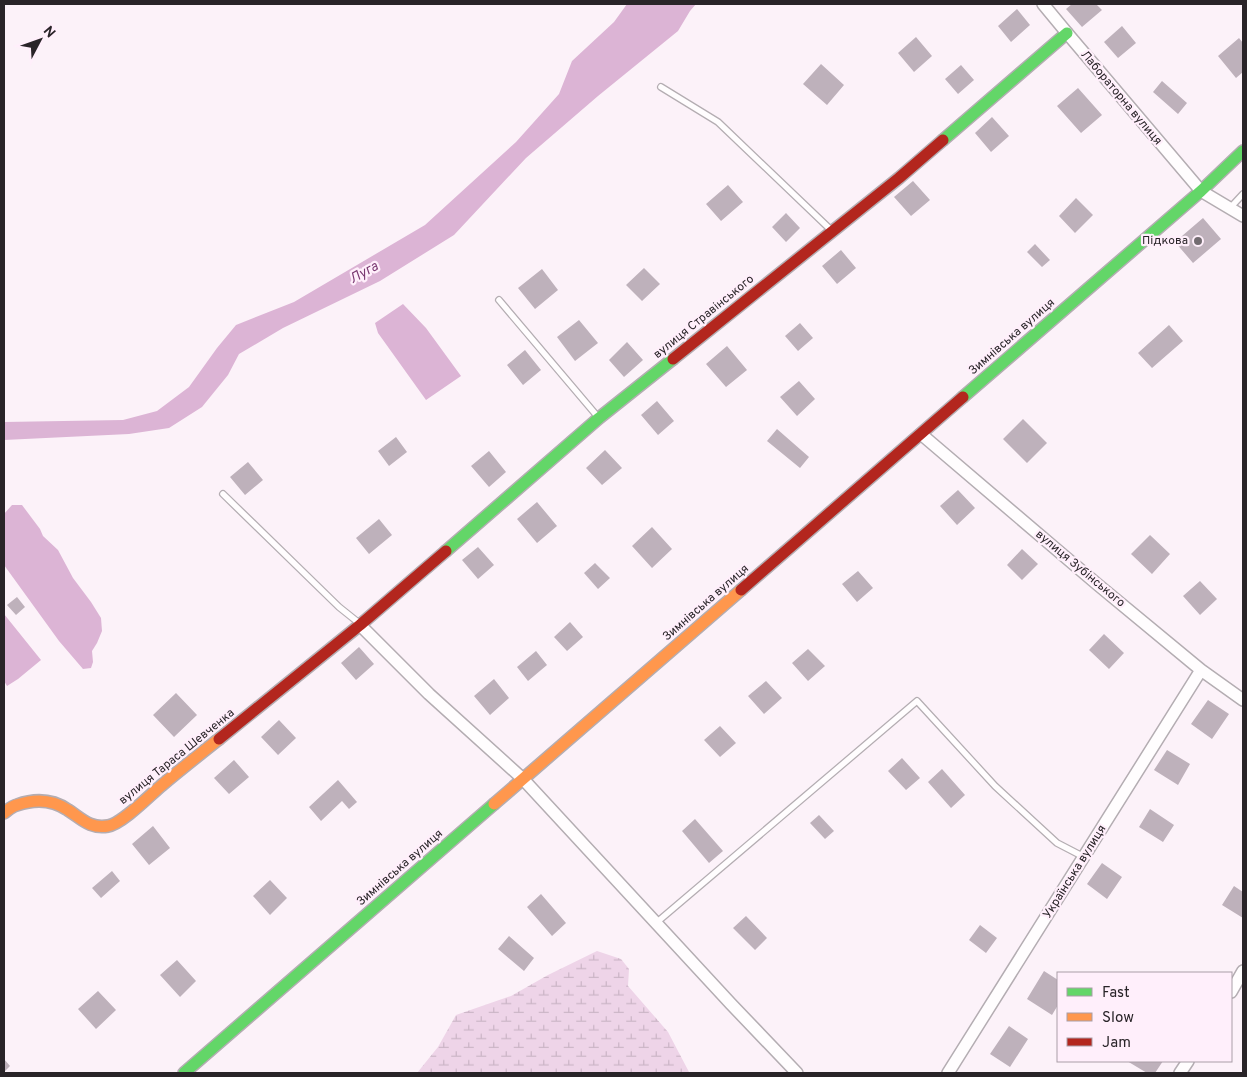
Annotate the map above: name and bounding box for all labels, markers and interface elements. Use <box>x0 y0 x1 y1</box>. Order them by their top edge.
north arrow <box>15 15 65 65</box>
text: N <box>39 23 58 42</box>
street label: Лабораторна вулиця <box>1077 47 1165 149</box>
place label: Підкова <box>1142 233 1188 249</box>
marker: Підкова <box>1192 235 1204 247</box>
water label: Луга <box>347 258 382 288</box>
street label: вулиця Стравінського <box>650 271 758 363</box>
street label: Зимнівська вулиця <box>966 295 1058 379</box>
street label: вулиця Зубінського <box>1032 527 1128 611</box>
street label: Зимнівська вулиця <box>660 561 752 645</box>
street label: вулиця Тараса Шевченка <box>116 705 238 809</box>
street label: Українська вулиця <box>1040 822 1110 922</box>
street label: Зимнівська вулиця <box>354 826 446 910</box>
legend <box>1057 972 1232 1062</box>
text: Fast <box>1102 984 1130 1003</box>
text: Slow <box>1102 1009 1134 1028</box>
text: Jam <box>1102 1034 1131 1053</box>

